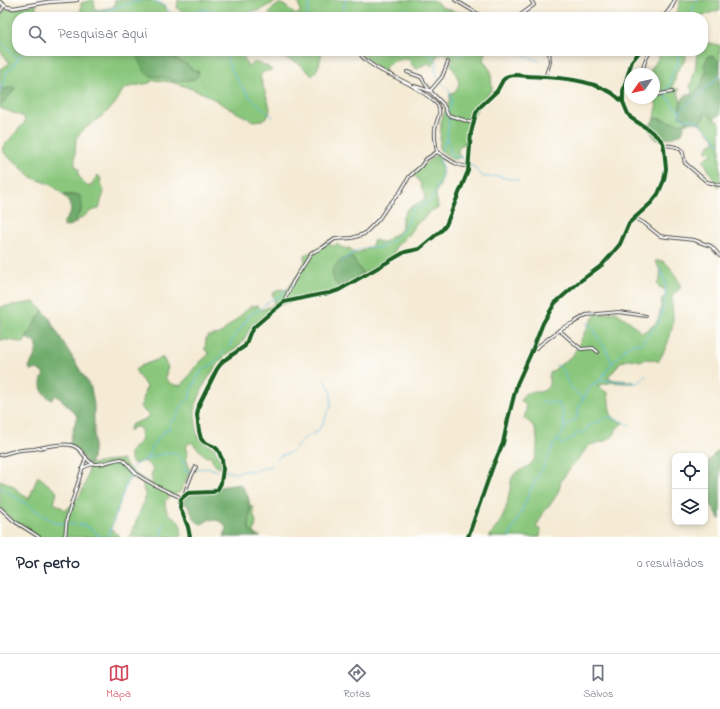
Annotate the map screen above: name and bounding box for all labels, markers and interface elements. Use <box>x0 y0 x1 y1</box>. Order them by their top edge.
search box <box>12 12 708 56</box>
icon: search <box>26 23 48 45</box>
text: Pesquisar aqui <box>58 23 147 45</box>
north arrow <box>624 68 660 104</box>
map controls <box>672 453 708 525</box>
button: locate <box>672 453 708 489</box>
button: layers <box>672 489 708 525</box>
text: Por perto <box>16 551 80 576</box>
text: 0 resultados <box>637 554 704 573</box>
tab: Mapa <box>106 662 131 702</box>
tab: Rotas <box>344 662 371 702</box>
tab: Salvos <box>583 662 614 702</box>

